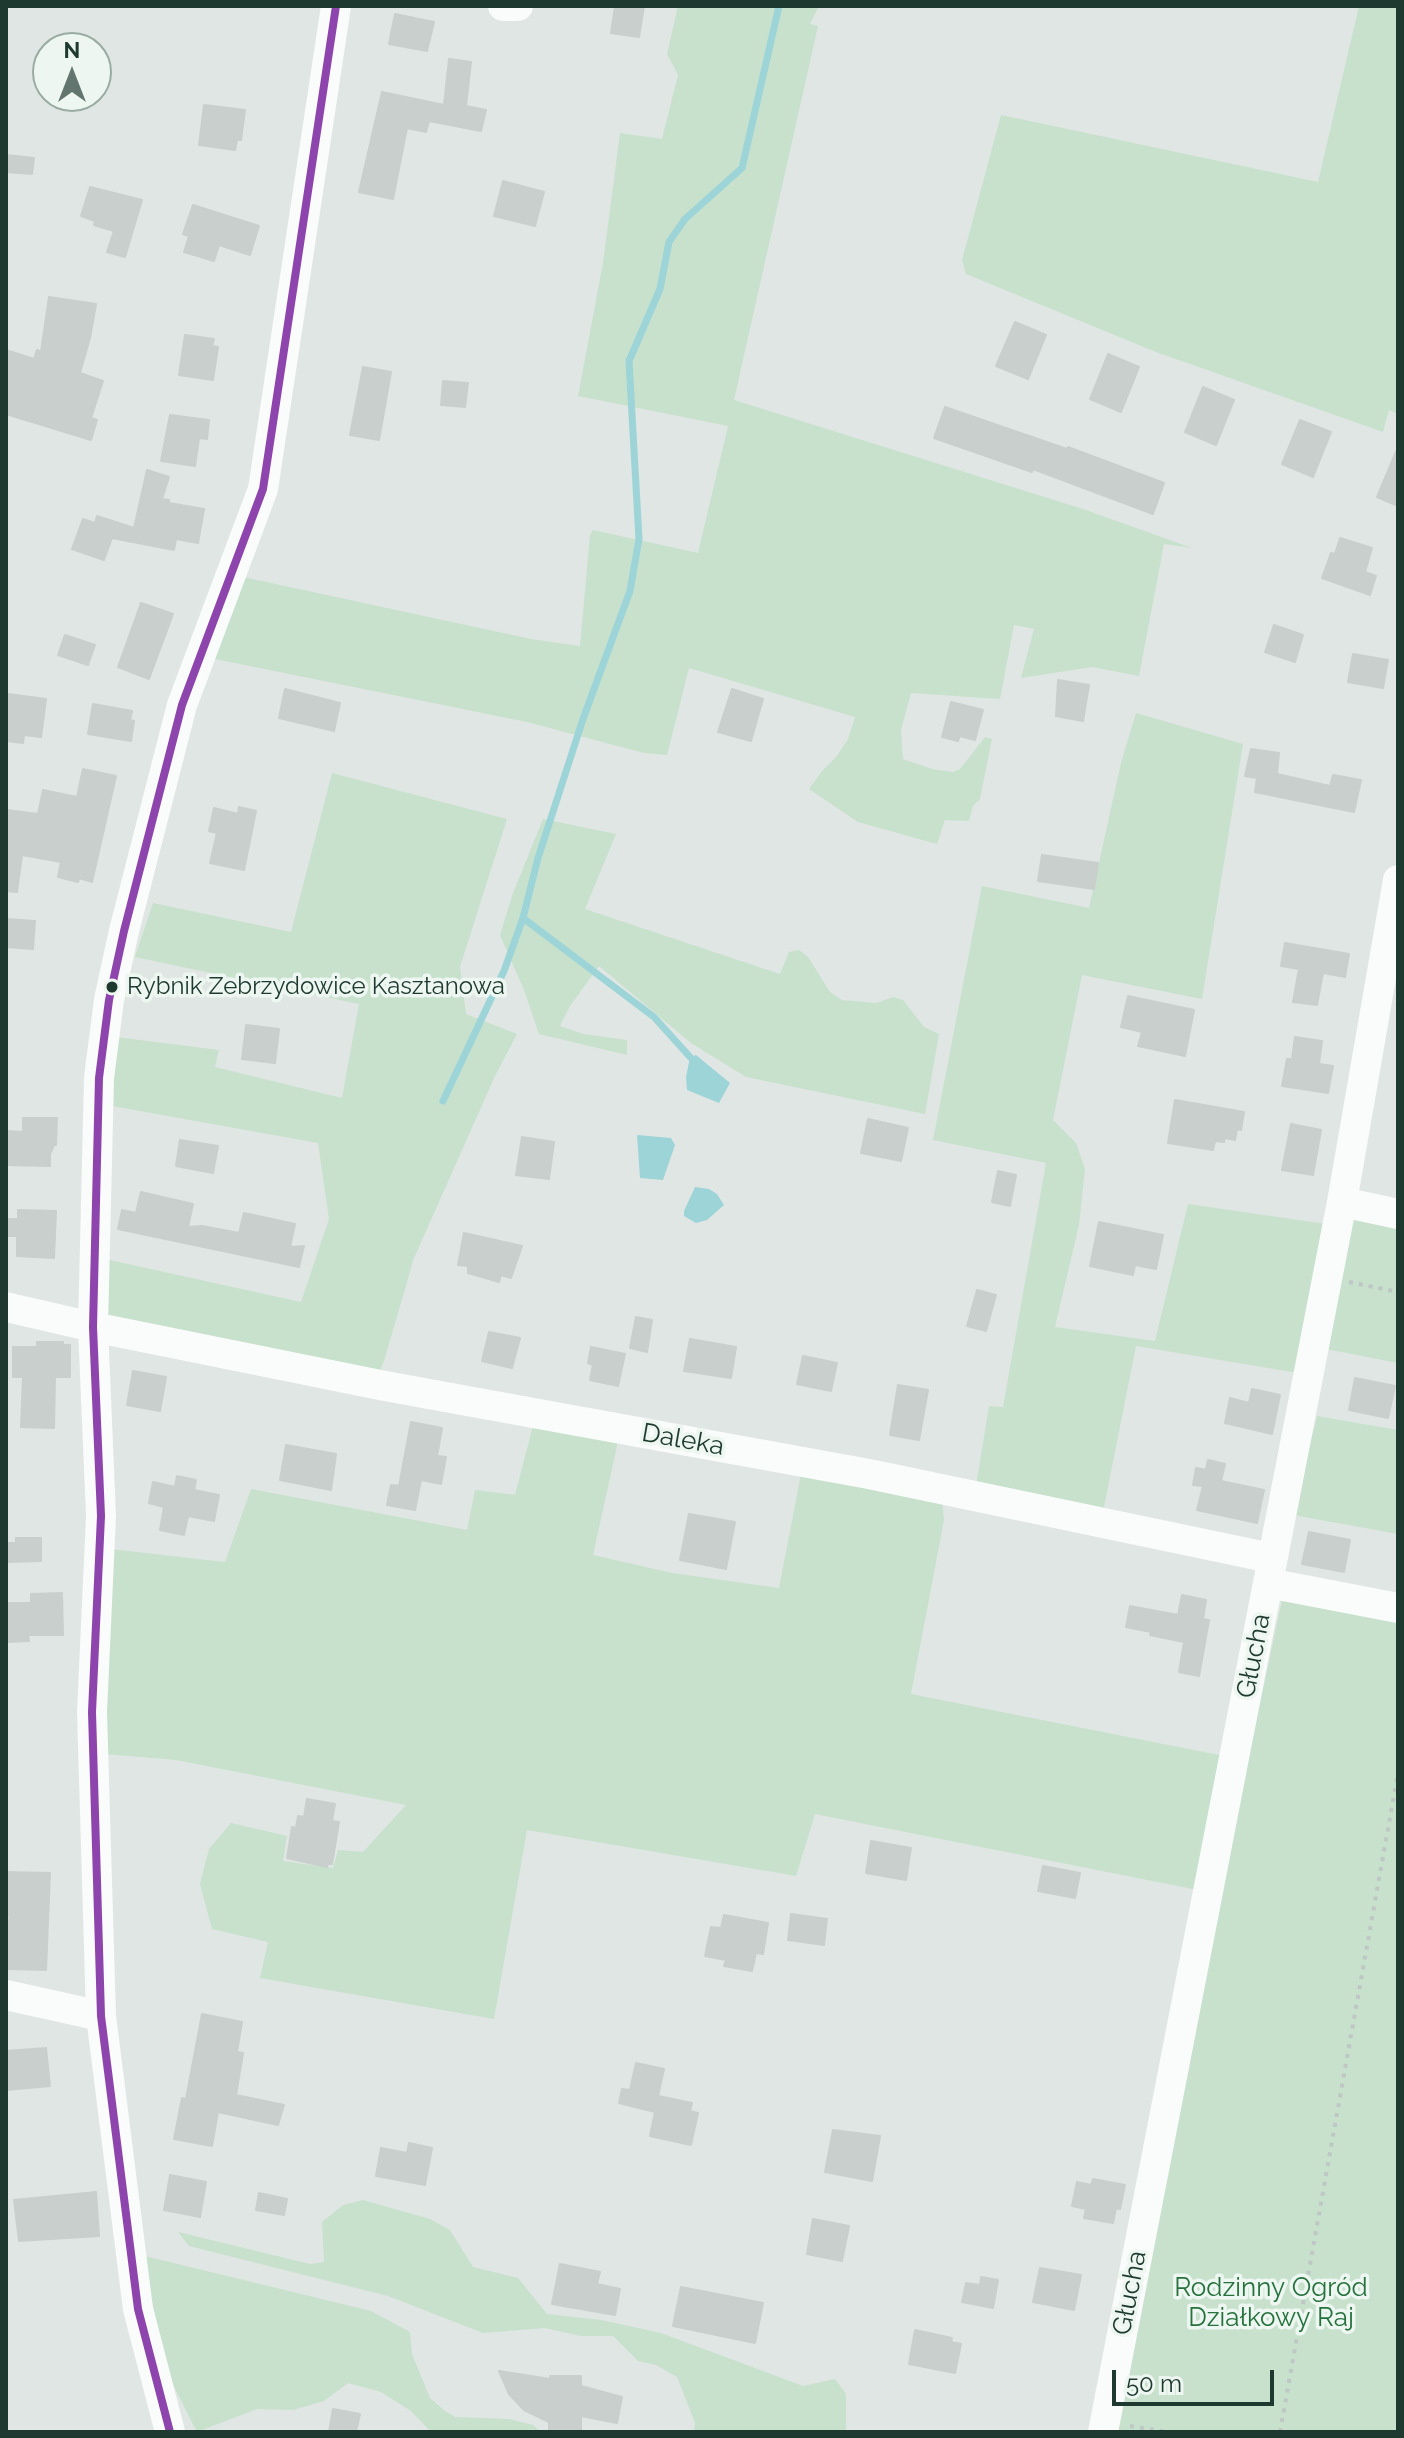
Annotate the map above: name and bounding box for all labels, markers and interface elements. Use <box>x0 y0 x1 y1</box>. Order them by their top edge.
north arrow <box>32 32 112 112</box>
text: N <box>64 37 80 63</box>
place label: Rybnik Zebrzydowice Kasztanowa <box>127 973 505 1001</box>
marker: Rybnik Zebrzydowice Kasztanowa <box>104 979 120 995</box>
street label: Daleka <box>639 1417 727 1463</box>
street label: Głucha <box>1231 1611 1277 1701</box>
street label: Głucha <box>1107 2248 1153 2338</box>
park label: Rodzinny Ogród Działkowy Raj <box>1174 2272 1368 2334</box>
scale bar <box>1116 2354 1278 2404</box>
text: 50 m <box>1126 2369 1182 2398</box>

